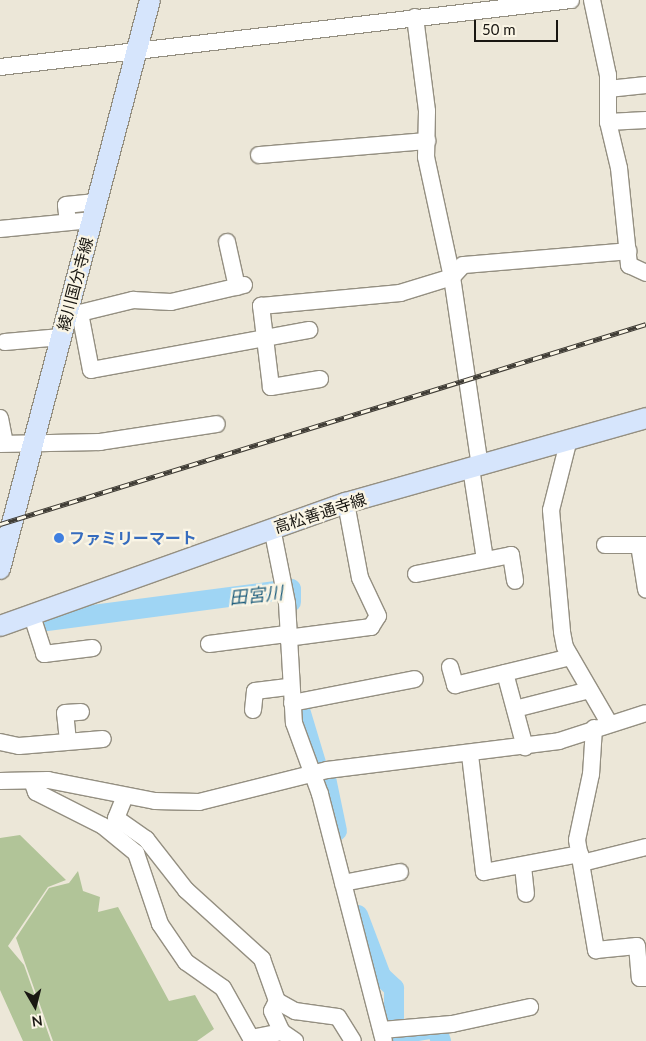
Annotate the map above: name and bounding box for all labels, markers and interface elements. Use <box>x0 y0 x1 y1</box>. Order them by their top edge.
scale bar <box>476 10 560 42</box>
text: 50 m <box>482 20 516 38</box>
street label: 綾川国分寺線 <box>53 235 97 333</box>
street label: 高松善通寺線 <box>271 489 369 537</box>
place label: ファミリーマート <box>69 528 197 548</box>
marker: ファミリーマート <box>53 532 65 544</box>
water label: 田宮川 <box>228 581 284 609</box>
north arrow <box>10 981 60 1031</box>
text: N <box>31 1012 44 1031</box>

